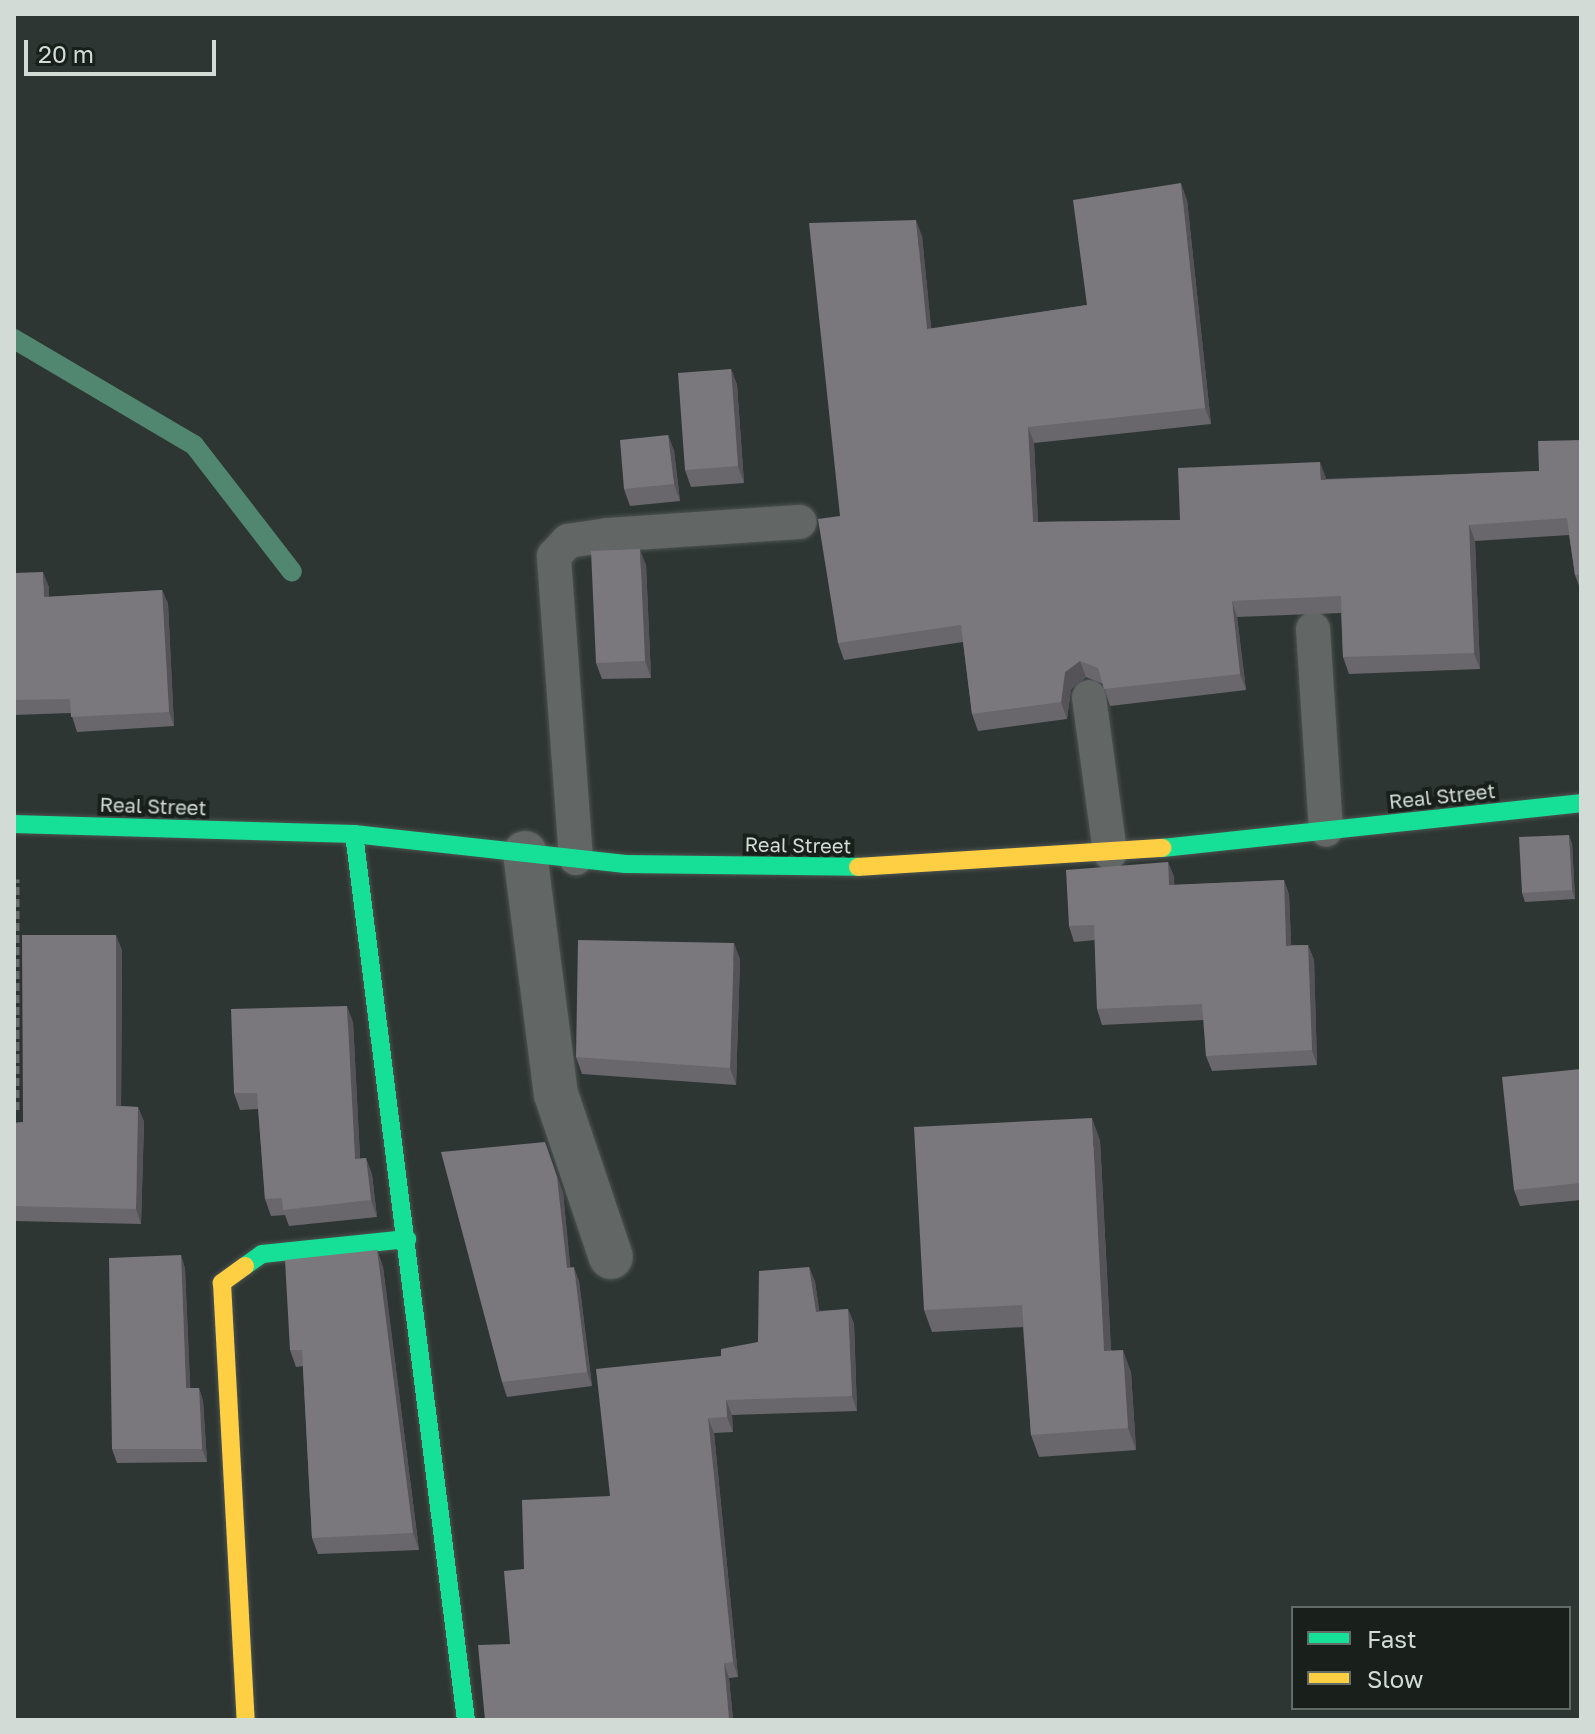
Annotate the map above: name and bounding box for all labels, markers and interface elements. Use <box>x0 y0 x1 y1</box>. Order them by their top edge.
scale bar <box>28 24 220 74</box>
text: 20 m <box>38 39 94 68</box>
street label: Real Street <box>1388 778 1496 814</box>
street label: Real Street <box>99 792 207 820</box>
street label: Real Street <box>744 832 852 858</box>
legend <box>1291 1606 1571 1710</box>
text: Fast <box>1367 1624 1417 1653</box>
text: Slow <box>1367 1664 1423 1693</box>

